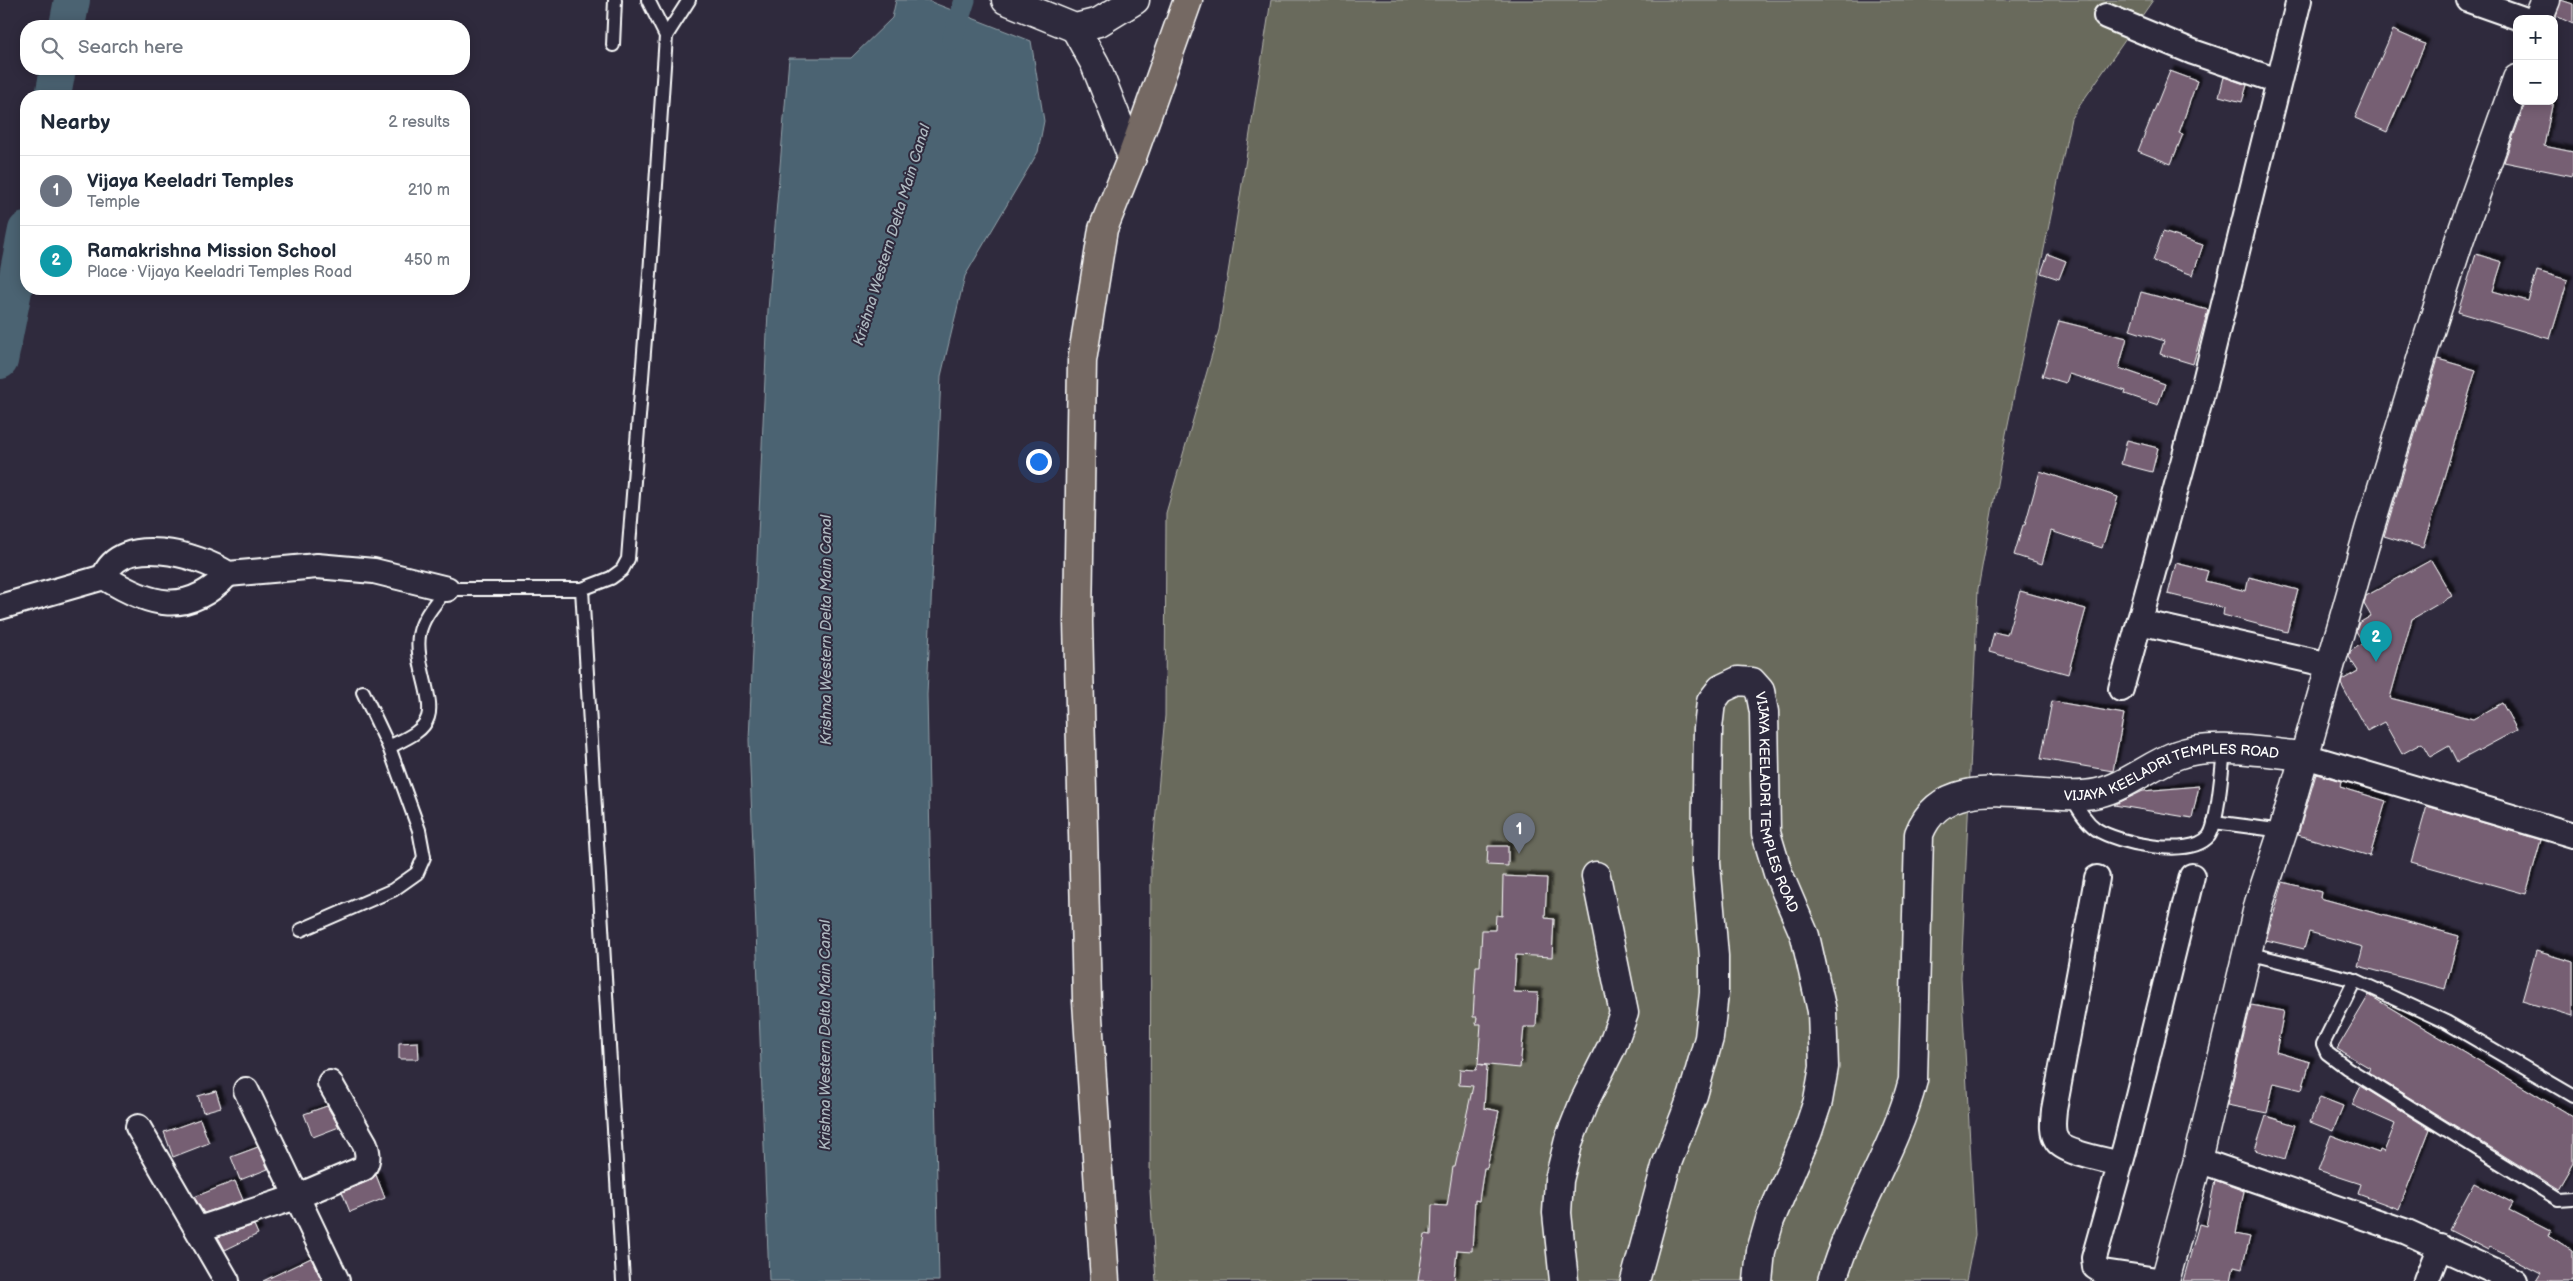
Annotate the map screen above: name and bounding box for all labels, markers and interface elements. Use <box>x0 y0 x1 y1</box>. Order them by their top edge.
map controls <box>2513 15 2558 105</box>
button: + <box>2513 15 2558 60</box>
search box <box>20 20 470 75</box>
icon: search <box>38 34 66 62</box>
text: Search here <box>78 36 183 59</box>
button: − <box>2513 60 2558 105</box>
text: Nearby <box>40 110 110 135</box>
text: 2 results <box>388 113 450 132</box>
water label: Krishna Western Delta Main Canal <box>849 121 935 348</box>
text: Vijaya Keeladri Temples <box>87 170 294 193</box>
text: 1 <box>53 181 59 200</box>
text: 210 m <box>408 181 450 200</box>
text: Temple <box>87 193 140 212</box>
text: Ramakrishna Mission School <box>87 240 336 263</box>
text: 2 <box>51 251 61 270</box>
text: 450 m <box>404 251 450 270</box>
text: Place · Vijaya Keeladri Temples Road <box>87 263 352 282</box>
your location <box>1026 449 1052 475</box>
water label: Krishna Western Delta Main Canal <box>817 514 836 745</box>
pin: 2 <box>2360 621 2392 662</box>
street label: VIJAYA KEELADRI TEMPLES ROAD <box>1752 690 1802 915</box>
street label: VIJAYA KEELADRI TEMPLES ROAD <box>2064 740 2280 804</box>
pin: 1 <box>1503 813 1535 854</box>
water label: Krishna Western Delta Main Canal <box>816 919 835 1150</box>

